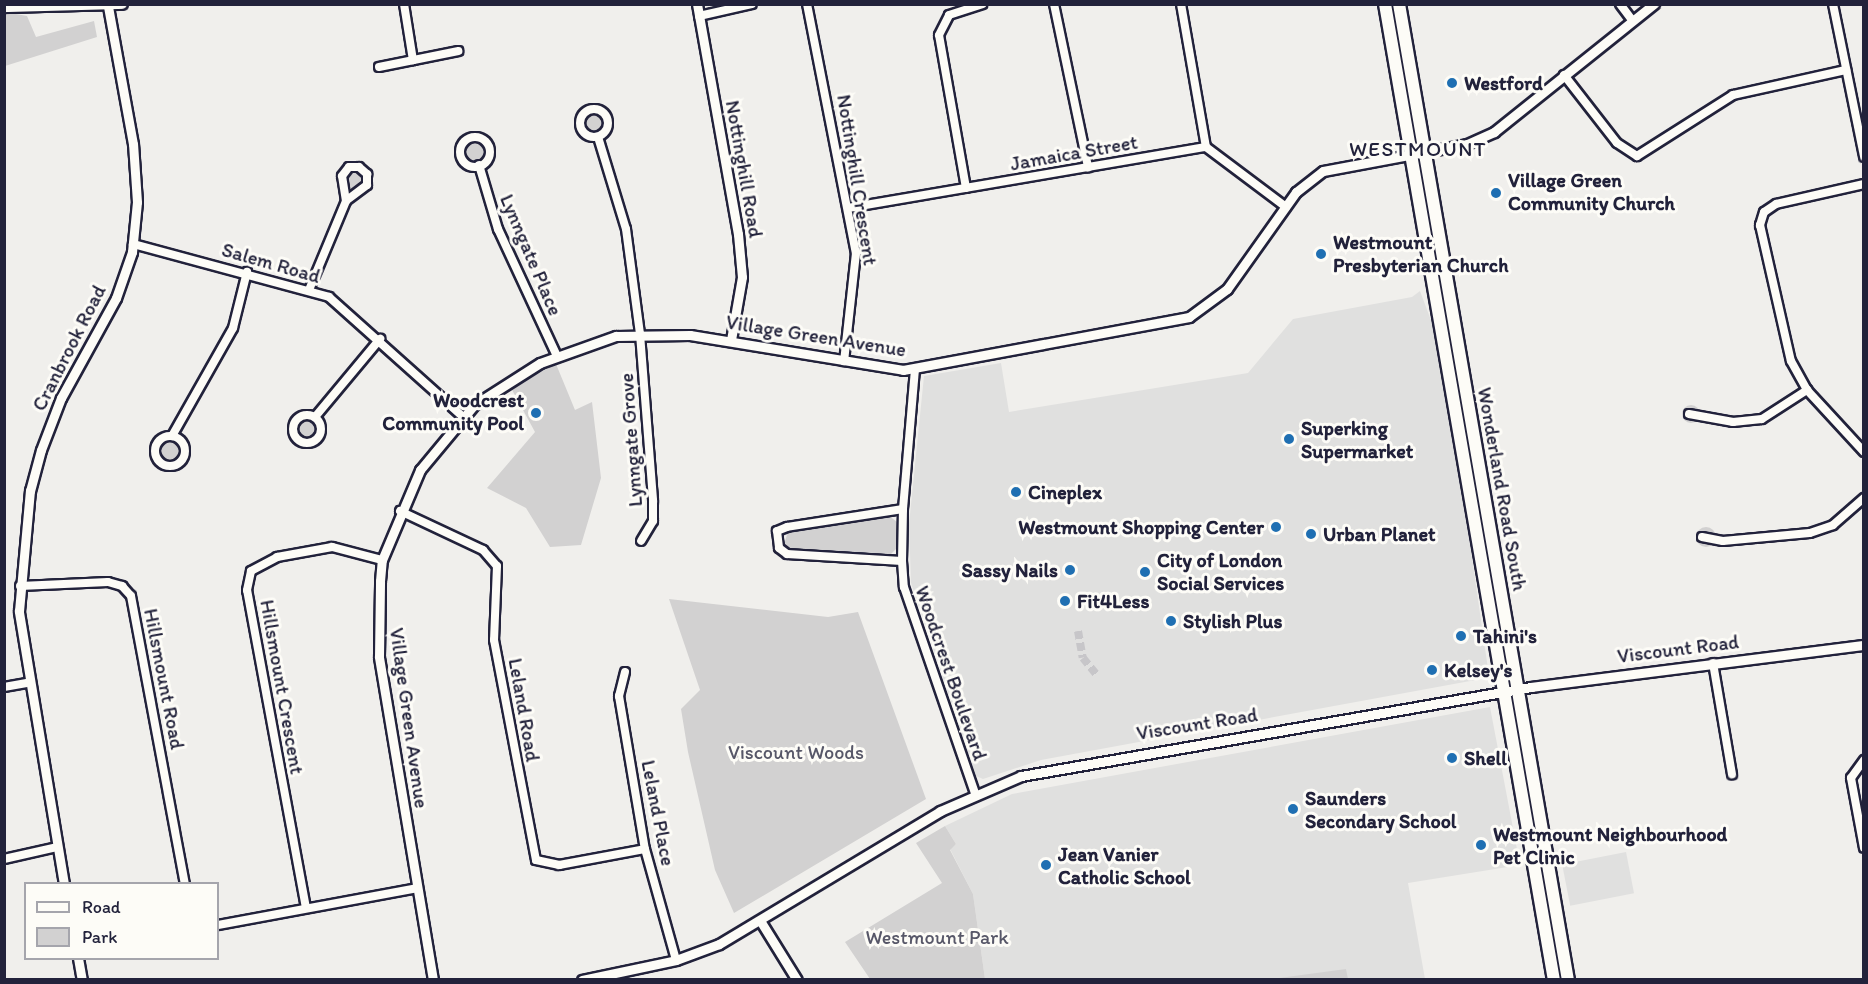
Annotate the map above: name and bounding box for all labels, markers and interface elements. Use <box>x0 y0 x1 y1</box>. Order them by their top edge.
place label: Westford <box>1464 71 1543 95</box>
marker: Westford <box>1445 76 1459 90</box>
street label: Nottinghill Crescent <box>832 93 882 267</box>
street label: Nottinghill Road <box>720 98 768 240</box>
street label: Jamaica Street <box>1009 130 1139 176</box>
district label: WESTMOUNT <box>1349 136 1487 162</box>
place label: Village Green Community Church <box>1508 169 1675 216</box>
marker: Village Green Community Church <box>1489 186 1503 200</box>
street label: Lynngate Place <box>495 191 567 319</box>
place label: Westmount Presbyterian Church <box>1333 231 1509 278</box>
street label: Salem Road <box>219 238 323 288</box>
marker: Westmount Presbyterian Church <box>1314 247 1328 261</box>
street label: Cranbrook Road <box>27 281 111 415</box>
street label: Village Green Avenue <box>725 310 907 362</box>
street label: Lynngate Grove <box>614 372 648 508</box>
street label: Wonderland Road South <box>1472 386 1532 592</box>
place label: Woodcrest Community Pool <box>382 389 524 436</box>
marker: Woodcrest Community Pool <box>529 406 543 420</box>
place label: Superking Supermarket <box>1301 416 1413 463</box>
marker: Superking Supermarket <box>1282 432 1296 446</box>
place label: Cineplex <box>1028 480 1102 504</box>
marker: Cineplex <box>1009 485 1023 499</box>
place label: Westmount Shopping Center <box>1018 515 1264 539</box>
marker: Westmount Shopping Center <box>1269 520 1283 534</box>
place label: Urban Planet <box>1323 522 1436 546</box>
marker: Urban Planet <box>1304 527 1318 541</box>
place label: City of London Social Services <box>1157 548 1285 595</box>
place label: Sassy Nails <box>961 558 1058 582</box>
marker: Sassy Nails <box>1063 563 1077 577</box>
marker: City of London Social Services <box>1138 565 1152 579</box>
street label: Woodcrest Boulevard <box>910 582 992 764</box>
place label: Fit4Less <box>1077 589 1149 613</box>
marker: Fit4Less <box>1058 594 1072 608</box>
street label: Hillsmount Crescent <box>255 598 309 776</box>
street label: Hillsmount Road <box>139 606 189 752</box>
place label: Stylish Plus <box>1183 609 1283 633</box>
marker: Stylish Plus <box>1164 614 1178 628</box>
place label: Tahini's <box>1473 624 1537 648</box>
street label: Village Green Avenue <box>385 627 433 809</box>
marker: Tahini's <box>1454 629 1468 643</box>
street label: Viscount Road <box>1616 630 1740 668</box>
street label: Leland Road <box>503 657 545 763</box>
place label: Kelsey's <box>1444 658 1512 682</box>
marker: Kelsey's <box>1425 663 1439 677</box>
street label: Viscount Road <box>1135 703 1259 745</box>
park label: Viscount Woods <box>728 740 864 764</box>
place label: Shell <box>1464 746 1507 770</box>
marker: Shell <box>1445 751 1459 765</box>
street label: Leland Place <box>636 758 680 868</box>
place label: Saunders Secondary School <box>1305 786 1456 833</box>
marker: Saunders Secondary School <box>1286 802 1300 816</box>
place label: Westmount Neighbourhood Pet Clinic <box>1493 822 1726 869</box>
marker: Westmount Neighbourhood Pet Clinic <box>1474 838 1488 852</box>
place label: Jean Vanier Catholic School <box>1058 842 1191 889</box>
marker: Jean Vanier Catholic School <box>1039 858 1053 872</box>
legend <box>24 882 219 960</box>
text: Road <box>82 896 121 918</box>
park label: Westmount Park <box>865 925 1009 949</box>
text: Park <box>82 926 117 948</box>

